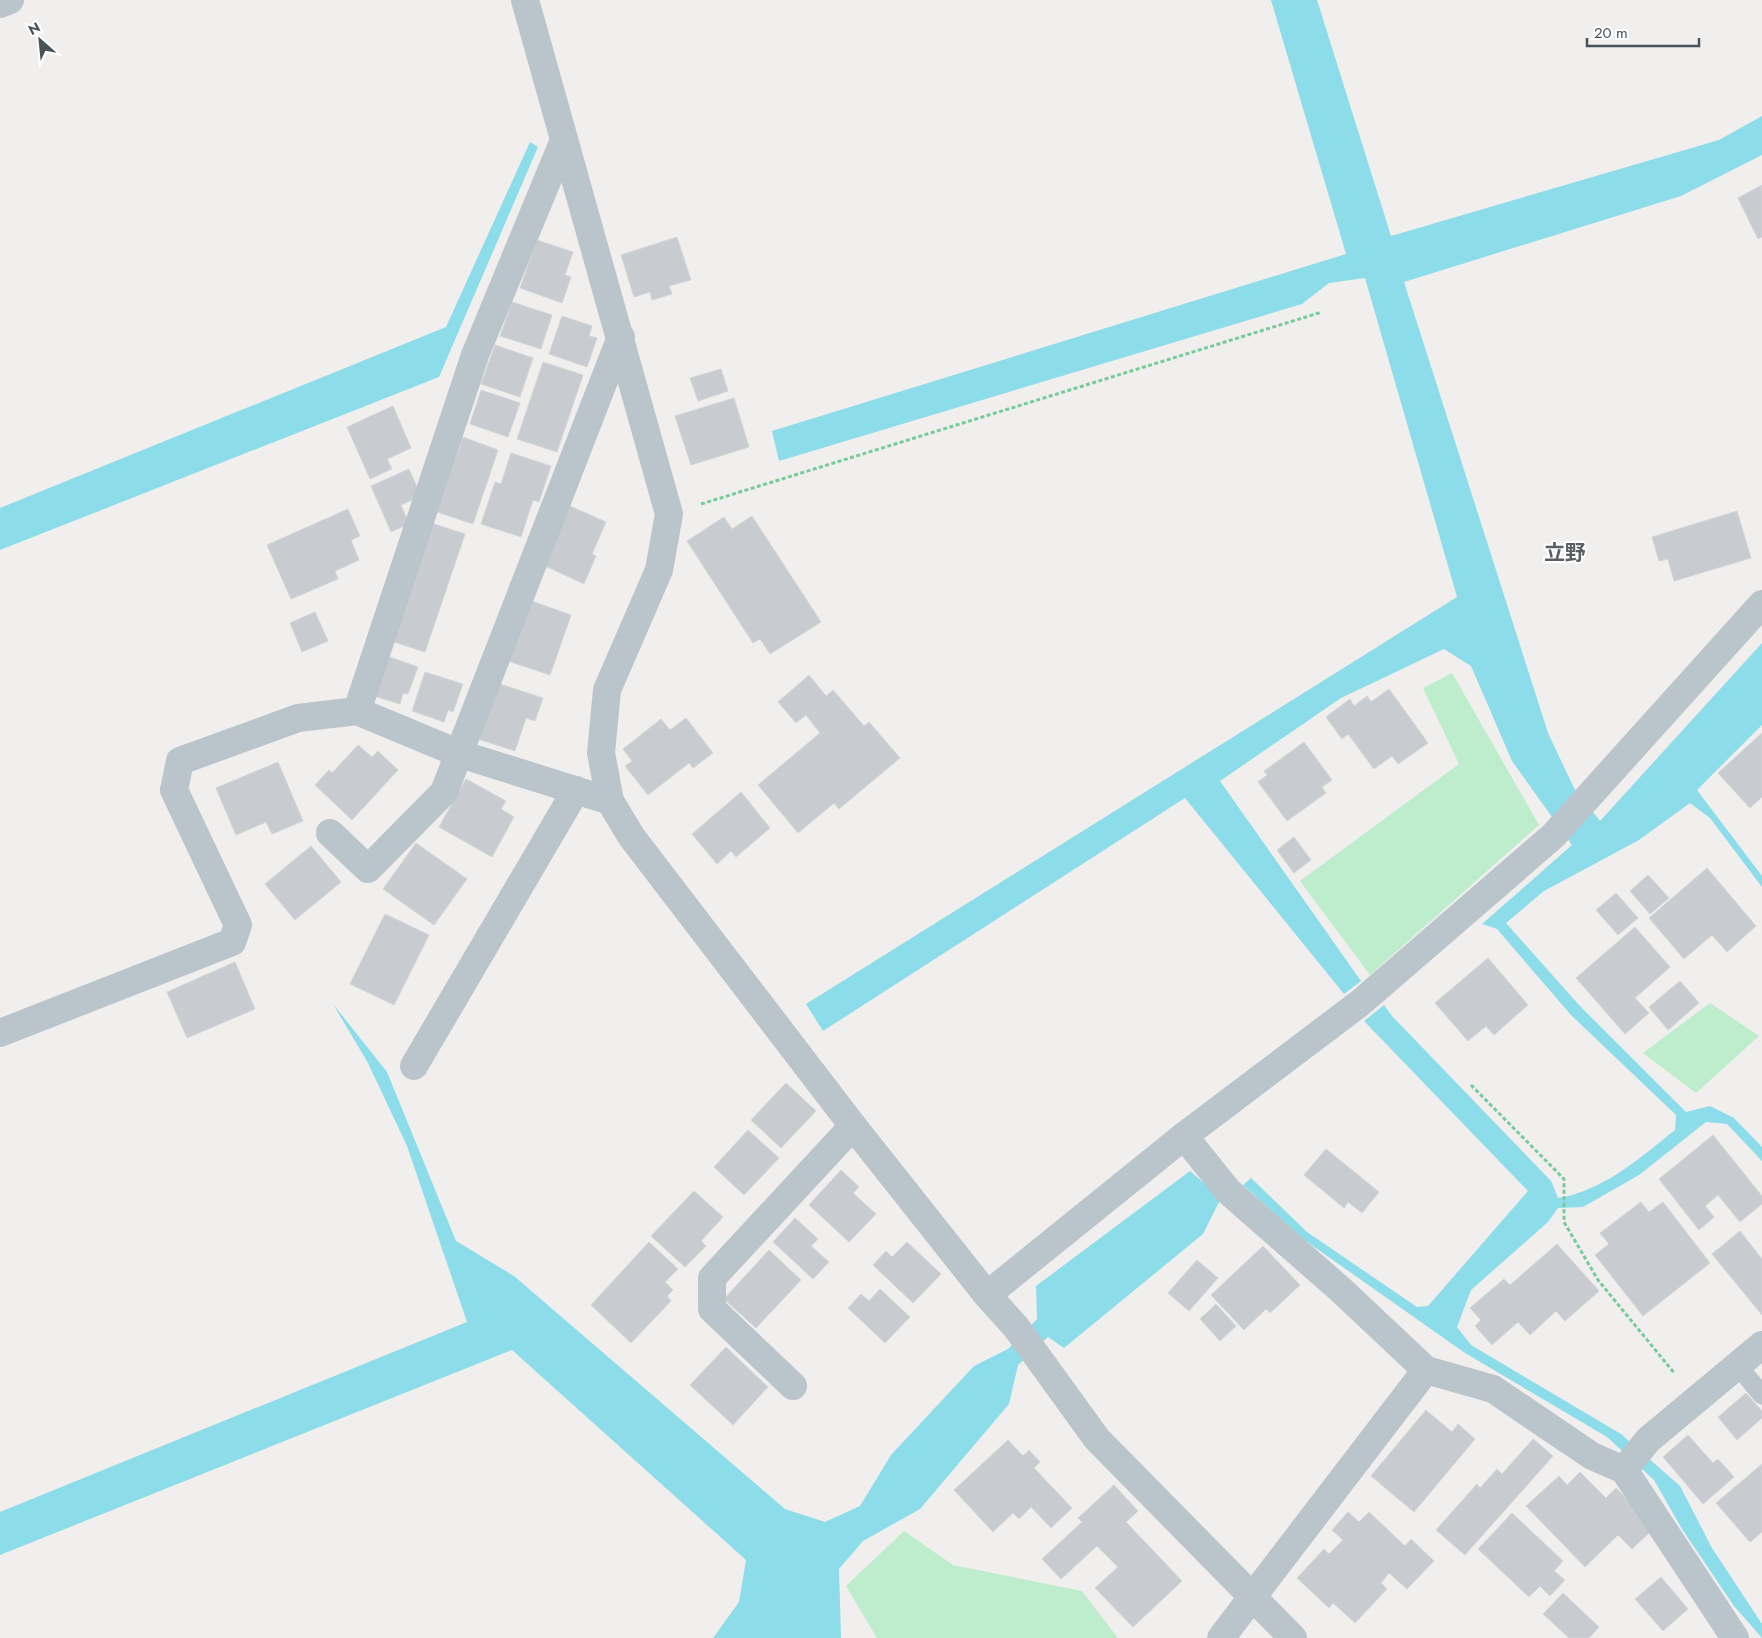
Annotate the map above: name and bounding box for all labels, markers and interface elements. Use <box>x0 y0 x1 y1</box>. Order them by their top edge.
north arrow <box>15 15 65 65</box>
scale bar <box>1587 15 1700 47</box>
text: N <box>25 17 44 40</box>
text: 20 m <box>1594 22 1628 44</box>
district label: 立野 <box>1544 538 1586 568</box>

